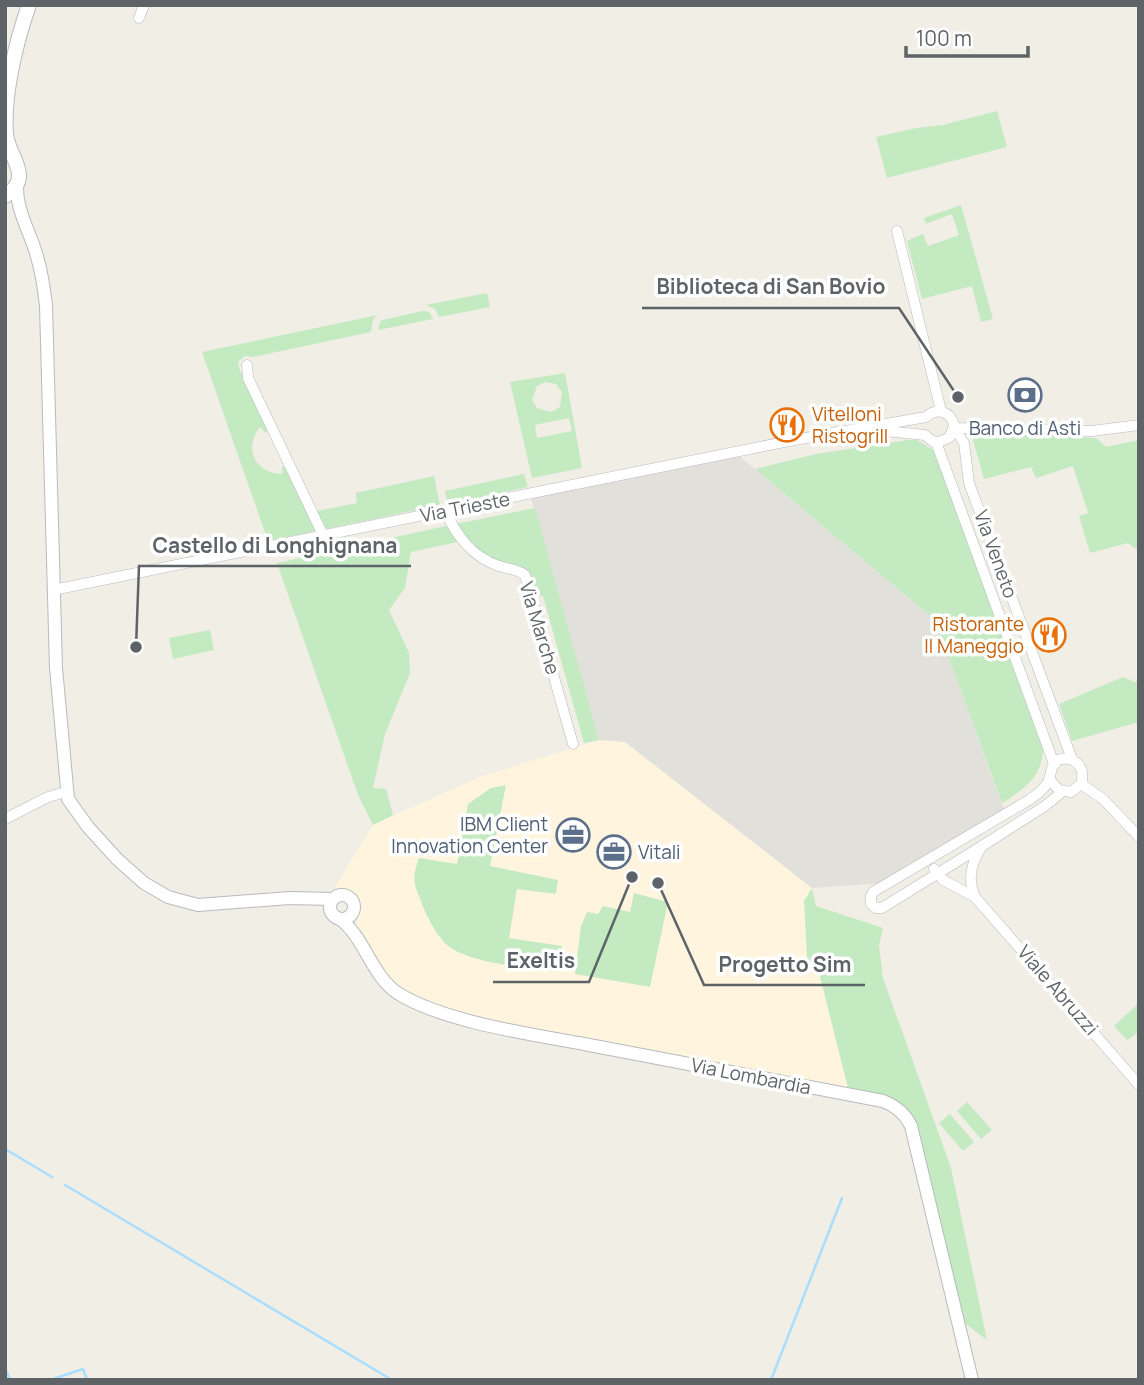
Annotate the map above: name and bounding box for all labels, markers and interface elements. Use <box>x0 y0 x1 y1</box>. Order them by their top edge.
scale bar <box>906 14 1028 58</box>
text: 100 m <box>916 24 972 52</box>
callout: Biblioteca di San Bovio <box>642 266 899 308</box>
text: Biblioteca di San Bovio <box>657 272 885 300</box>
bank icon: Banco di Asti <box>1006 376 1044 414</box>
place label: Vitelloni Ristogrill <box>812 401 888 449</box>
restaurant icon: Vitelloni Ristogrill <box>768 406 806 444</box>
place label: Banco di Asti <box>969 415 1081 441</box>
street label: Via Trieste <box>418 486 512 528</box>
street label: Via Veneto <box>968 506 1024 602</box>
callout: Castello di Longhignana <box>139 524 411 566</box>
text: Castello di Longhignana <box>153 531 397 559</box>
street label: Via Marche <box>514 578 566 678</box>
place label: Ristorante Il Maneggio <box>924 611 1024 659</box>
restaurant icon: Ristorante Il Maneggio <box>1030 616 1068 654</box>
place label: IBM Client Innovation Center <box>391 811 548 859</box>
office icon: IBM Client Innovation Center <box>554 816 592 854</box>
office icon: Vitali <box>595 833 633 871</box>
place label: Vitali <box>638 839 681 865</box>
street label: Viale Abruzzi <box>1012 939 1104 1041</box>
callout: Exeltis <box>493 940 589 982</box>
callout: Progetto Sim <box>704 943 865 985</box>
text: Exeltis <box>507 946 575 974</box>
text: Progetto Sim <box>719 950 851 978</box>
street label: Via Lombardia <box>689 1052 813 1100</box>

